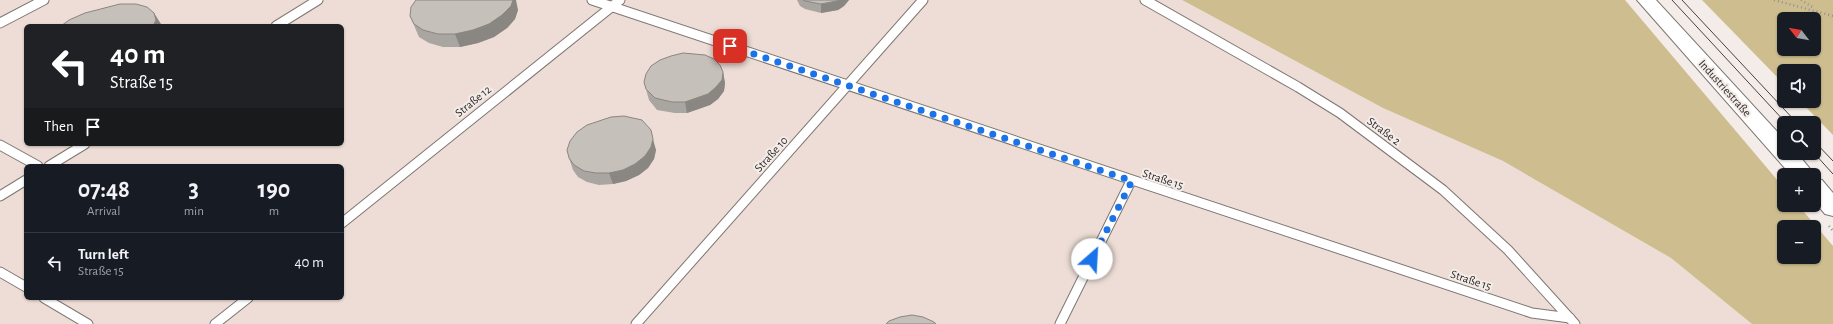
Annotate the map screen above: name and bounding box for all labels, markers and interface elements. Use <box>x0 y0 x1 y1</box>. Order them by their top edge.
north arrow <box>1777 12 1821 56</box>
map controls <box>1777 12 1821 264</box>
pin <box>713 29 747 63</box>
icon: arrive <box>719 35 741 57</box>
icon: left <box>44 40 96 92</box>
text: 40 m <box>110 41 166 69</box>
street label: Industriestraße <box>1696 57 1754 119</box>
button: sound <box>1777 64 1821 108</box>
text: Straße 15 <box>110 74 173 92</box>
street label: Straße 12 <box>453 83 494 119</box>
street label: Straße 2 <box>1365 115 1403 148</box>
icon: arrive <box>82 116 104 138</box>
button: search <box>1777 116 1821 160</box>
text: Then <box>44 119 74 134</box>
street label: Straße 10 <box>752 134 790 174</box>
street label: Straße 15 <box>1141 167 1185 191</box>
button: + <box>1777 168 1821 212</box>
text: 07:48 <box>78 178 130 202</box>
text: 3 <box>189 178 199 202</box>
text: 190 <box>258 178 290 202</box>
text: Arrival <box>87 205 121 218</box>
text: min <box>184 205 204 218</box>
text: m <box>269 205 279 218</box>
button: − <box>1777 220 1821 264</box>
position arrow <box>1071 238 1113 280</box>
text: Turn left <box>78 247 129 262</box>
icon: left <box>44 252 66 274</box>
text: 40 m <box>294 255 324 270</box>
text: Straße 15 <box>78 265 124 278</box>
street label: Straße 15 <box>1449 268 1493 292</box>

